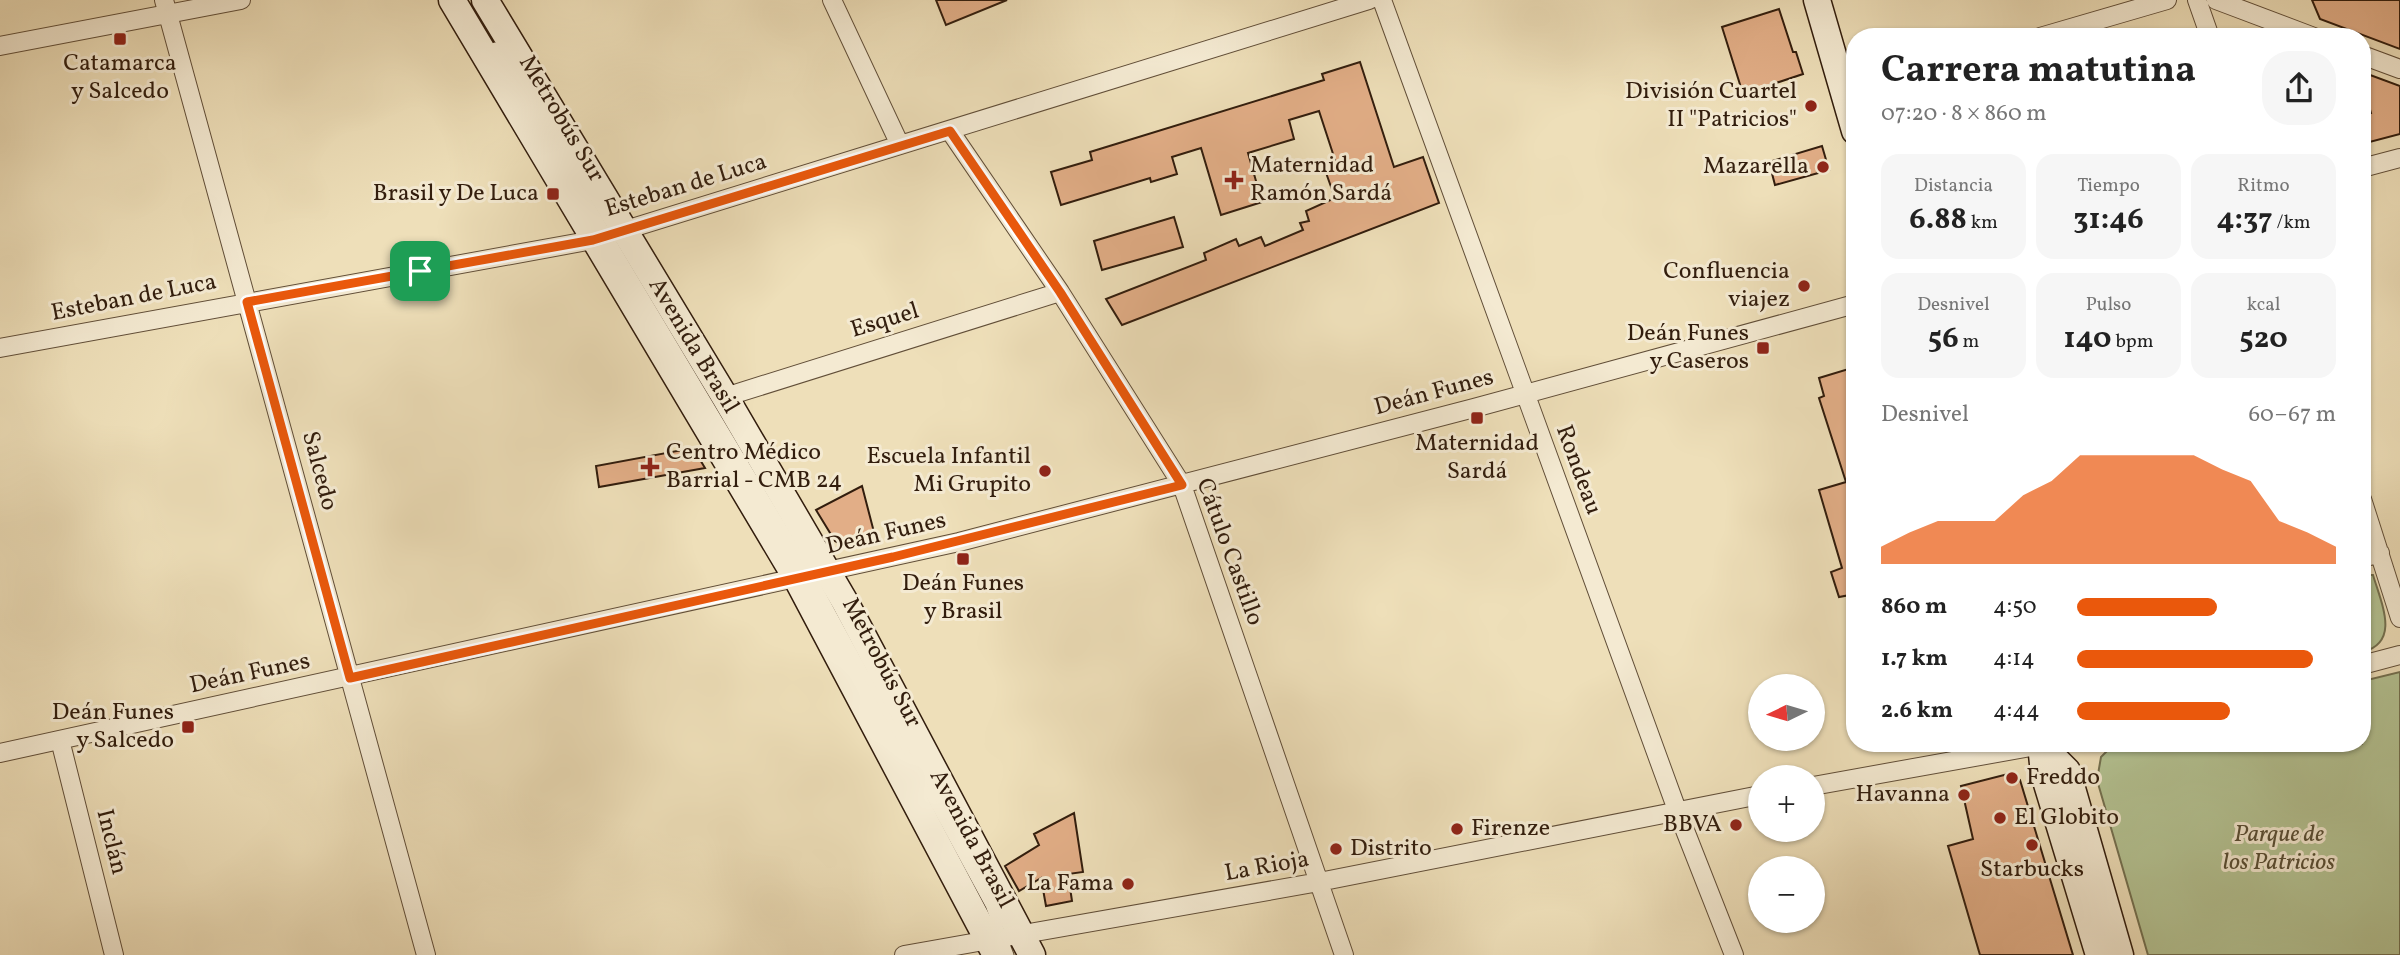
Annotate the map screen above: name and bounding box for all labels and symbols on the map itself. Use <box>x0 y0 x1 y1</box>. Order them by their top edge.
marker: Catamarca y Salcedo <box>112 31 128 47</box>
place label: Catamarca y Salcedo <box>63 47 177 109</box>
street label: Metrobús Sur <box>510 49 612 189</box>
place label: División Cuartel II "Patricios" <box>1625 75 1797 137</box>
marker: División Cuartel II "Patricios" <box>1803 98 1819 114</box>
street label: Esteban de Luca <box>601 145 771 227</box>
place label: Maternidad Ramón Sardá <box>1250 149 1392 211</box>
place label: Mazarella <box>1703 150 1809 184</box>
marker: Mazarella <box>1815 159 1831 175</box>
marker: Maternidad Ramón Sardá <box>1224 170 1244 190</box>
place label: Brasil y De Luca <box>373 177 539 211</box>
marker: Brasil y De Luca <box>545 186 561 202</box>
pin <box>390 241 450 301</box>
place label: Confluencia viajez <box>1663 255 1790 317</box>
street label: Esteban de Luca <box>48 265 220 331</box>
street label: Avenida Brasil <box>639 272 747 420</box>
marker: Confluencia viajez <box>1796 278 1812 294</box>
street label: Esquel <box>847 295 923 347</box>
place label: Deán Funes y Caseros <box>1627 317 1749 379</box>
marker: Deán Funes y Caseros <box>1755 340 1771 356</box>
street label: Deán Funes <box>1371 361 1497 425</box>
marker: Maternidad Sardá <box>1469 410 1485 426</box>
street label: Rondeau <box>1546 420 1610 520</box>
place label: Maternidad Sardá <box>1415 427 1539 489</box>
street label: Salcedo <box>292 428 346 514</box>
place label: Centro Médico Barrial - CMB 24 <box>666 436 842 498</box>
place label: Escuela Infantil Mi Grupito <box>867 440 1031 502</box>
marker: Centro Médico Barrial - CMB 24 <box>640 457 660 477</box>
marker: Escuela Infantil Mi Grupito <box>1037 463 1053 479</box>
street label: Cátulo Castillo <box>1187 474 1271 630</box>
street label: Deán Funes <box>823 504 949 564</box>
marker: Deán Funes y Brasil <box>955 551 971 567</box>
place label: Deán Funes y Brasil <box>902 567 1024 629</box>
street label: Metrobús Sur <box>832 592 930 734</box>
street label: Deán Funes <box>187 645 313 703</box>
north arrow <box>1748 674 1825 751</box>
place label: Deán Funes y Salcedo <box>52 696 174 758</box>
marker: Deán Funes y Salcedo <box>180 719 196 735</box>
place label: Freddo <box>2026 761 2100 795</box>
street label: Avenida Brasil <box>920 764 1022 914</box>
marker: Freddo <box>2004 770 2020 786</box>
place label: Havanna <box>1855 778 1950 812</box>
marker: Havanna <box>1956 787 1972 803</box>
place label: El Globito <box>2014 801 2119 835</box>
street label: Inclán <box>86 806 136 878</box>
place label: BBVA <box>1663 808 1722 842</box>
marker: El Globito <box>1992 810 2008 826</box>
place label: Firenze <box>1471 812 1550 846</box>
marker: BBVA <box>1728 817 1744 833</box>
park label: Parque de los Patricios <box>2223 818 2335 880</box>
marker: Firenze <box>1449 821 1465 837</box>
place label: Distrito <box>1350 832 1432 866</box>
marker: Starbucks <box>2024 837 2040 853</box>
marker: Distrito <box>1328 841 1344 857</box>
street label: La Rioja <box>1222 843 1312 891</box>
place label: Starbucks <box>1980 853 2084 887</box>
place label: La Fama <box>1026 867 1114 901</box>
marker: La Fama <box>1120 876 1136 892</box>

